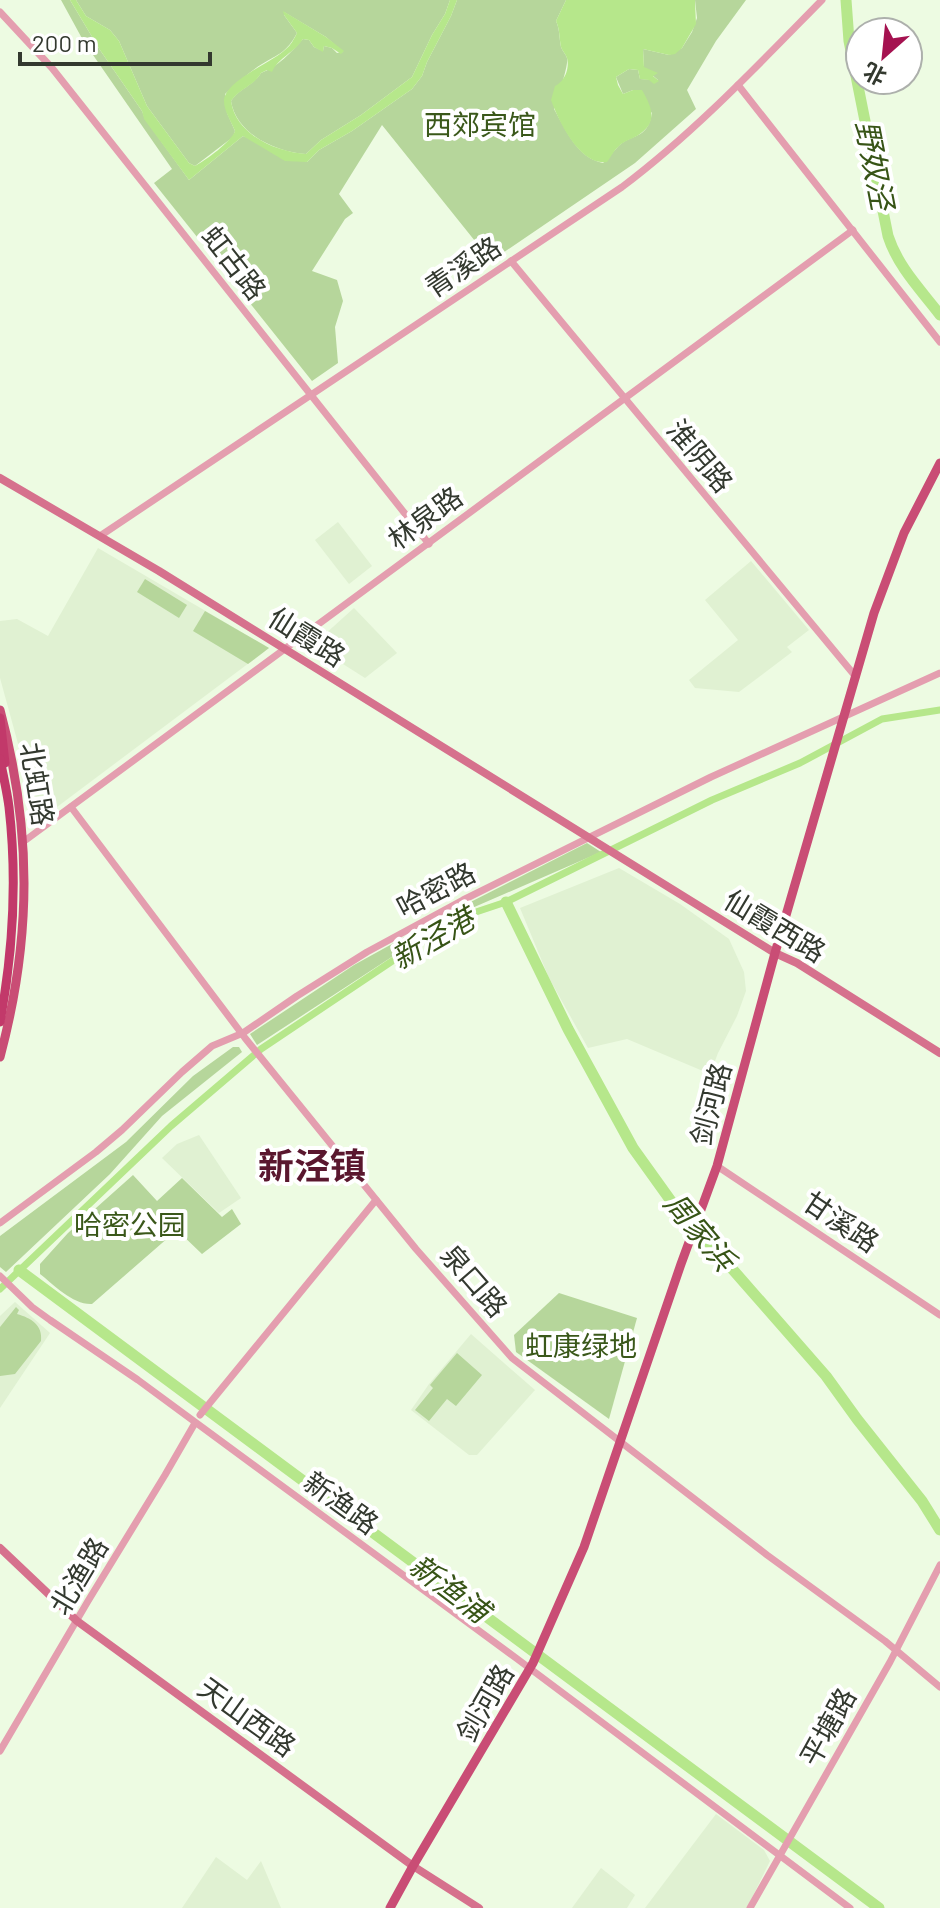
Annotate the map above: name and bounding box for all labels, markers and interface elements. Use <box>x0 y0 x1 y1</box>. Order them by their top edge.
scale bar <box>20 16 210 66</box>
north arrow <box>844 16 924 96</box>
text: 200 m <box>32 28 97 57</box>
text: 北 <box>859 58 890 91</box>
park label: 西郊宾馆 <box>424 107 536 141</box>
water label: 野奴泾 <box>850 117 903 215</box>
street label: 虹古路 <box>196 219 274 306</box>
street label: 青溪路 <box>418 229 507 304</box>
street label: 淮阴路 <box>661 412 741 498</box>
street label: 林泉路 <box>380 479 468 556</box>
street label: 仙霞路 <box>263 599 352 673</box>
street label: 北虹路 <box>15 740 61 828</box>
street label: 哈密路 <box>390 854 481 924</box>
street label: 仙霞西路 <box>719 882 832 969</box>
water label: 新泾港 <box>384 897 483 975</box>
street label: 剑河路 <box>683 1059 737 1149</box>
district label: 新泾镇 <box>258 1143 366 1186</box>
street label: 甘溪路 <box>797 1184 886 1259</box>
water label: 周家浜 <box>658 1185 745 1279</box>
park label: 哈密公园 <box>74 1207 186 1241</box>
street label: 泉口路 <box>434 1237 515 1323</box>
park label: 虹康绿地 <box>525 1328 637 1362</box>
street label: 新渔路 <box>298 1464 386 1541</box>
street label: 北渔路 <box>42 1531 114 1620</box>
water label: 新渔浦 <box>403 1546 500 1631</box>
street label: 剑河路 <box>448 1658 520 1747</box>
street label: 天山西路 <box>192 1670 303 1763</box>
street label: 平塘路 <box>792 1682 862 1771</box>

